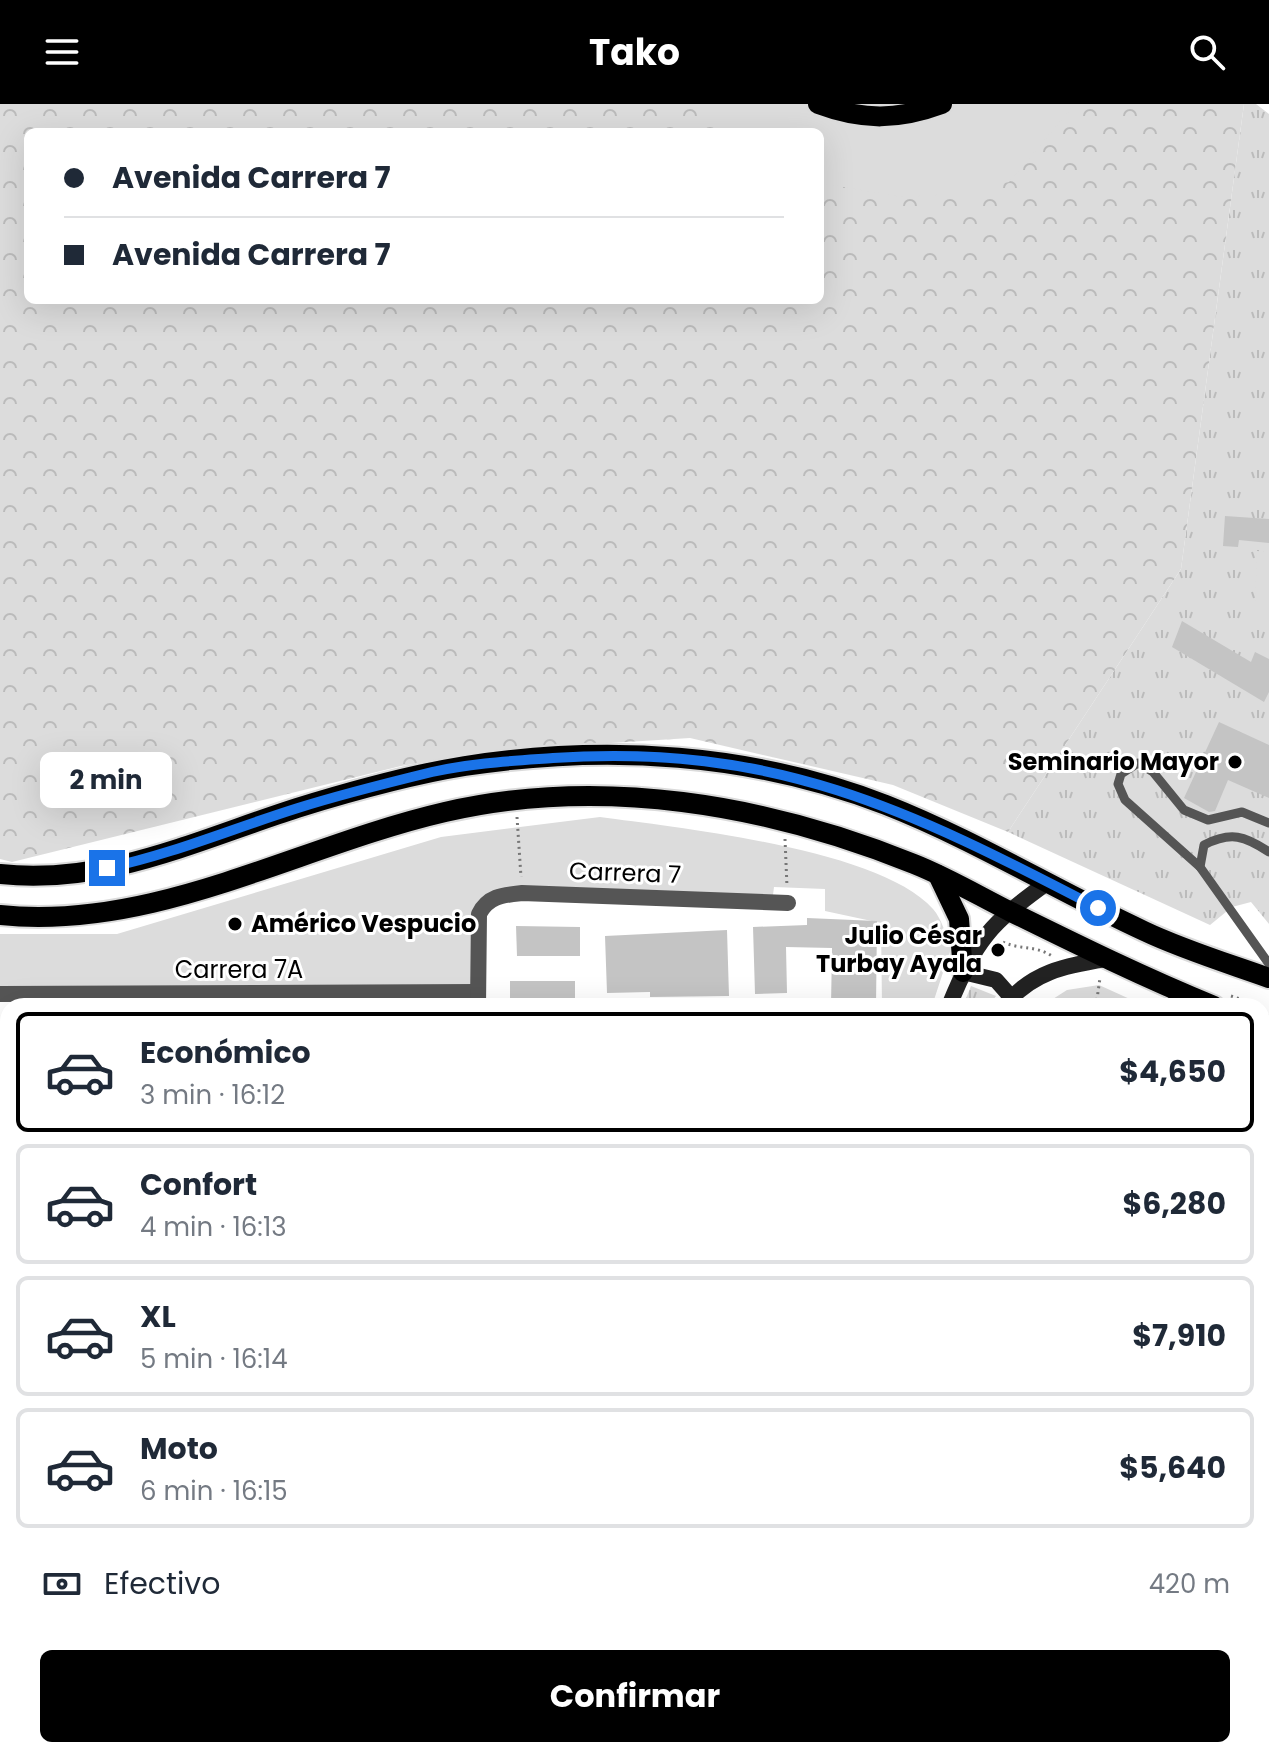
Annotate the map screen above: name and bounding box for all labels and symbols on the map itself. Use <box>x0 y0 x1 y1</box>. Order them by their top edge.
place label: Seminario Mayor <box>1008 745 1219 778</box>
callout: 2 min <box>41 752 173 808</box>
marker: Seminario Mayor <box>1226 753 1244 771</box>
route end <box>89 850 125 886</box>
street label: Carrera 7 <box>568 854 682 891</box>
route start <box>1080 890 1116 926</box>
place label: Américo Vespucio <box>251 907 476 940</box>
marker: Américo Vespucio <box>226 915 244 933</box>
place label: Julio César Turbay Ayala <box>816 919 982 980</box>
marker: Julio César Turbay Ayala <box>989 941 1007 959</box>
street label: Carrera 7A <box>175 953 303 986</box>

